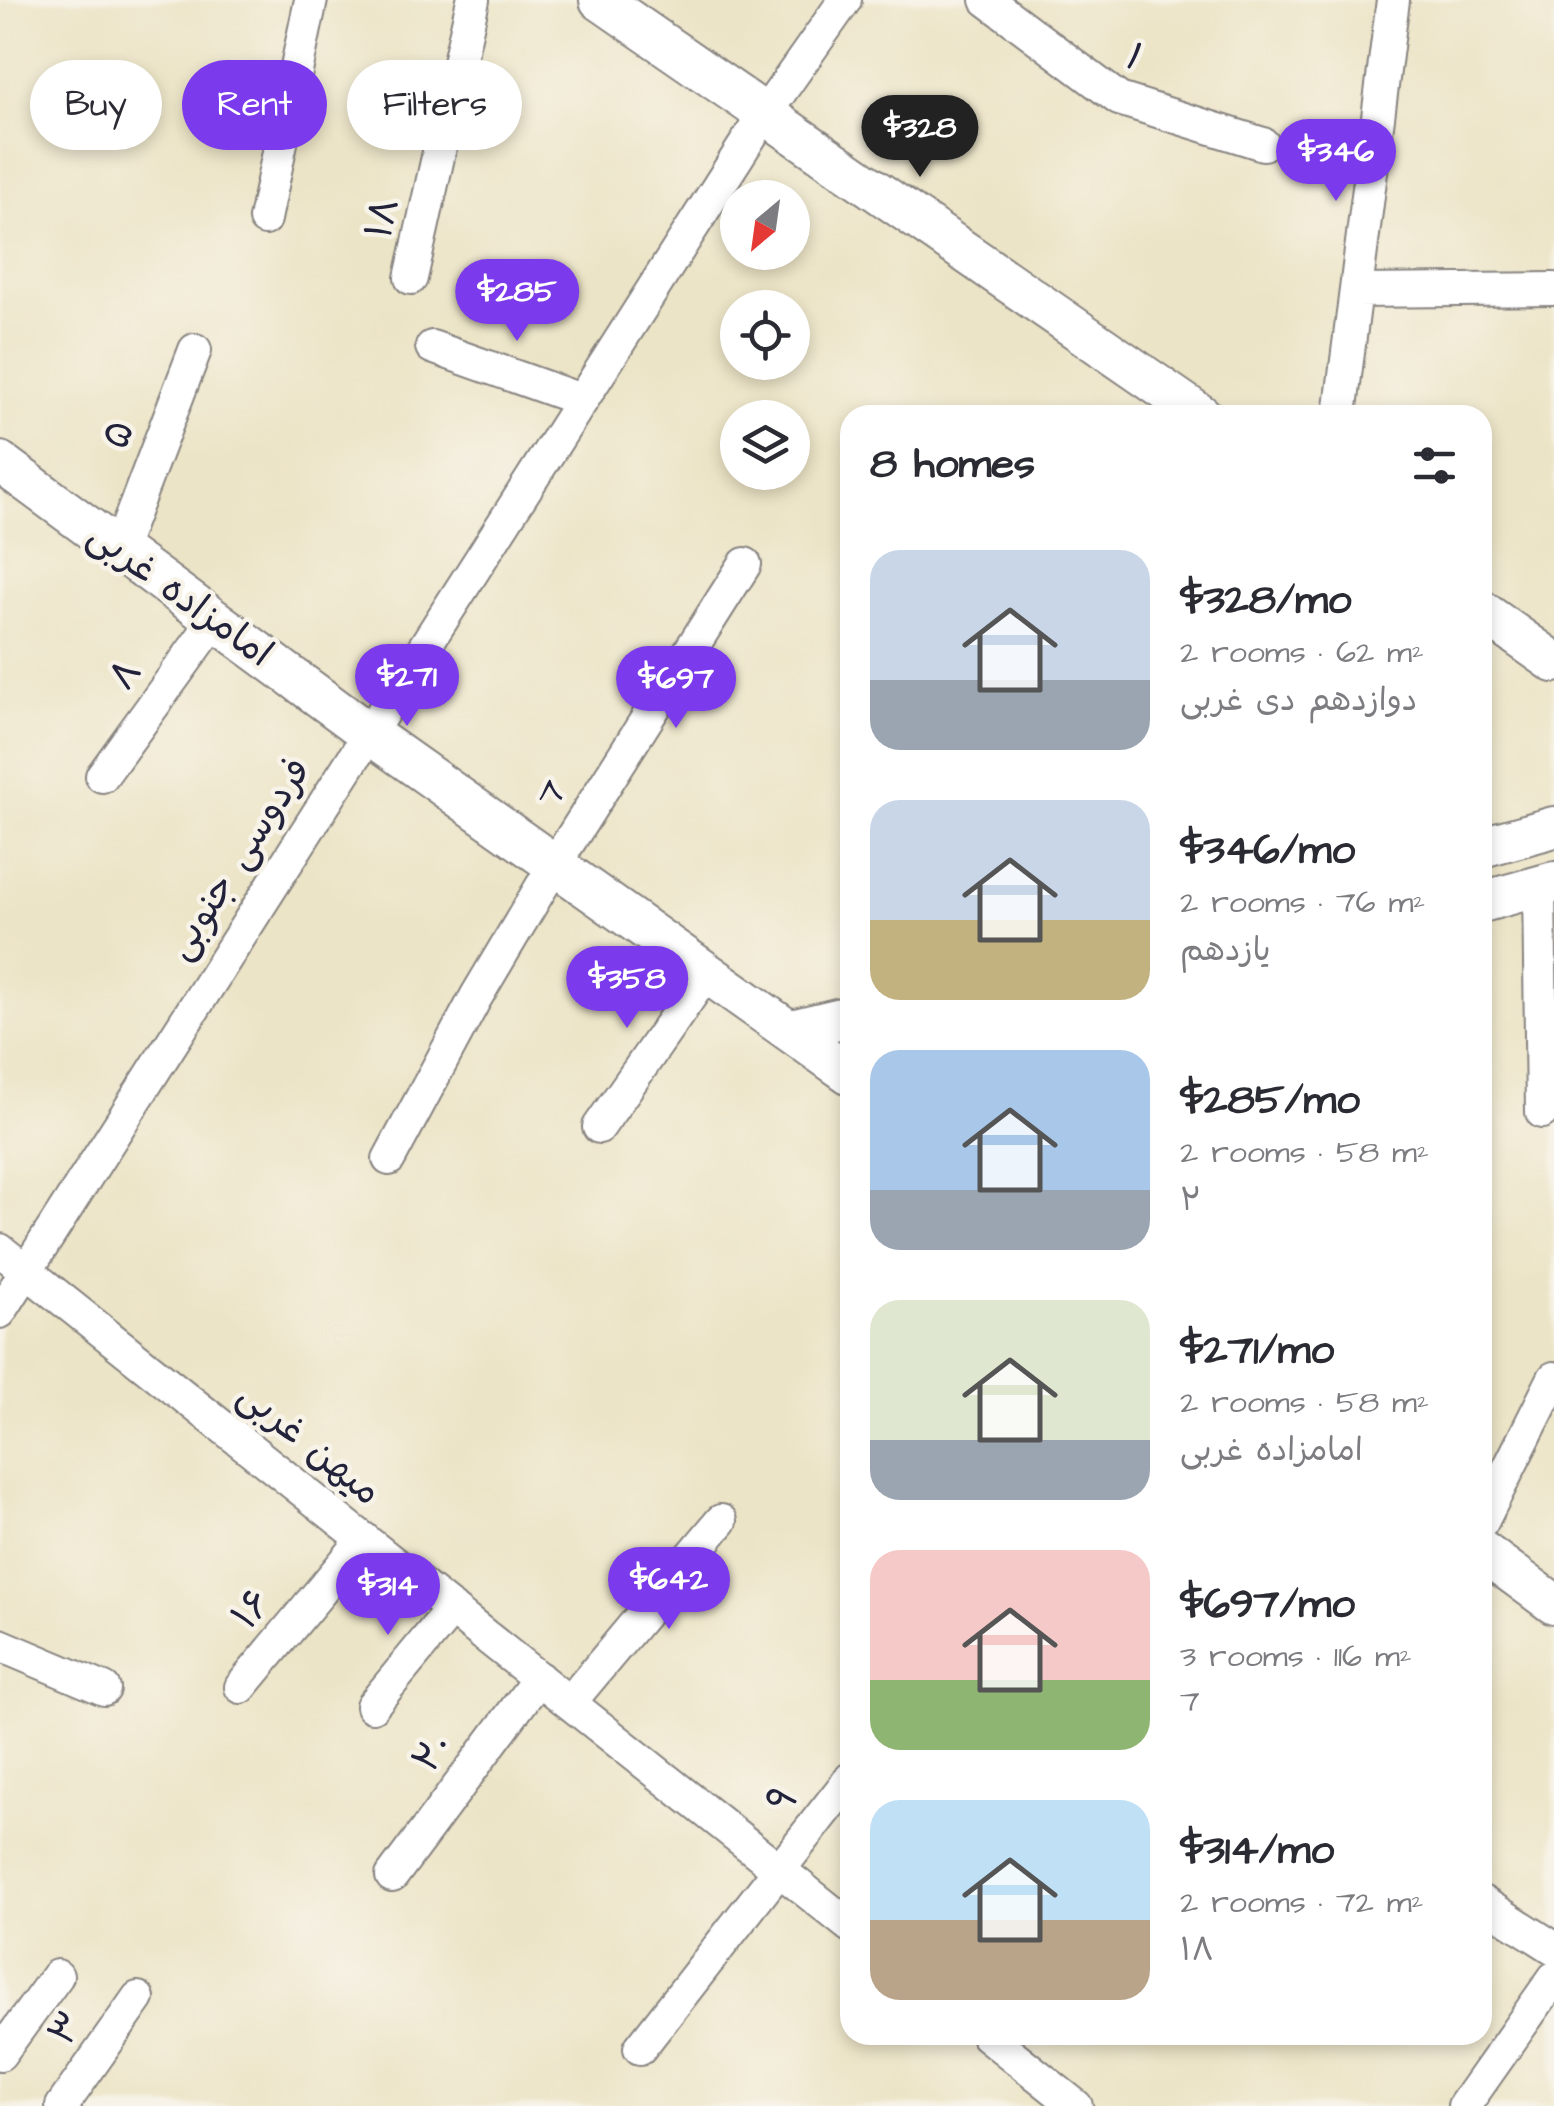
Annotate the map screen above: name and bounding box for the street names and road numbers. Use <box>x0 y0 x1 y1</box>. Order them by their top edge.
street label: ۱ <box>1115 32 1153 84</box>
street label: ۱۸ <box>353 192 413 244</box>
street label: ۵ <box>90 413 148 457</box>
street label: امامزاده غربی <box>77 510 283 680</box>
street label: ۸ <box>97 649 155 701</box>
street label: فردوسی جنوبی <box>154 748 324 970</box>
street label: 7 <box>524 770 580 818</box>
street label: میهن غربی <box>226 1370 392 1518</box>
street label: ۱۶ <box>220 1579 284 1641</box>
street label: ۲۰ <box>401 1722 465 1784</box>
street label: ۹ <box>755 1775 811 1825</box>
street label: ۳ <box>37 2001 97 2057</box>

